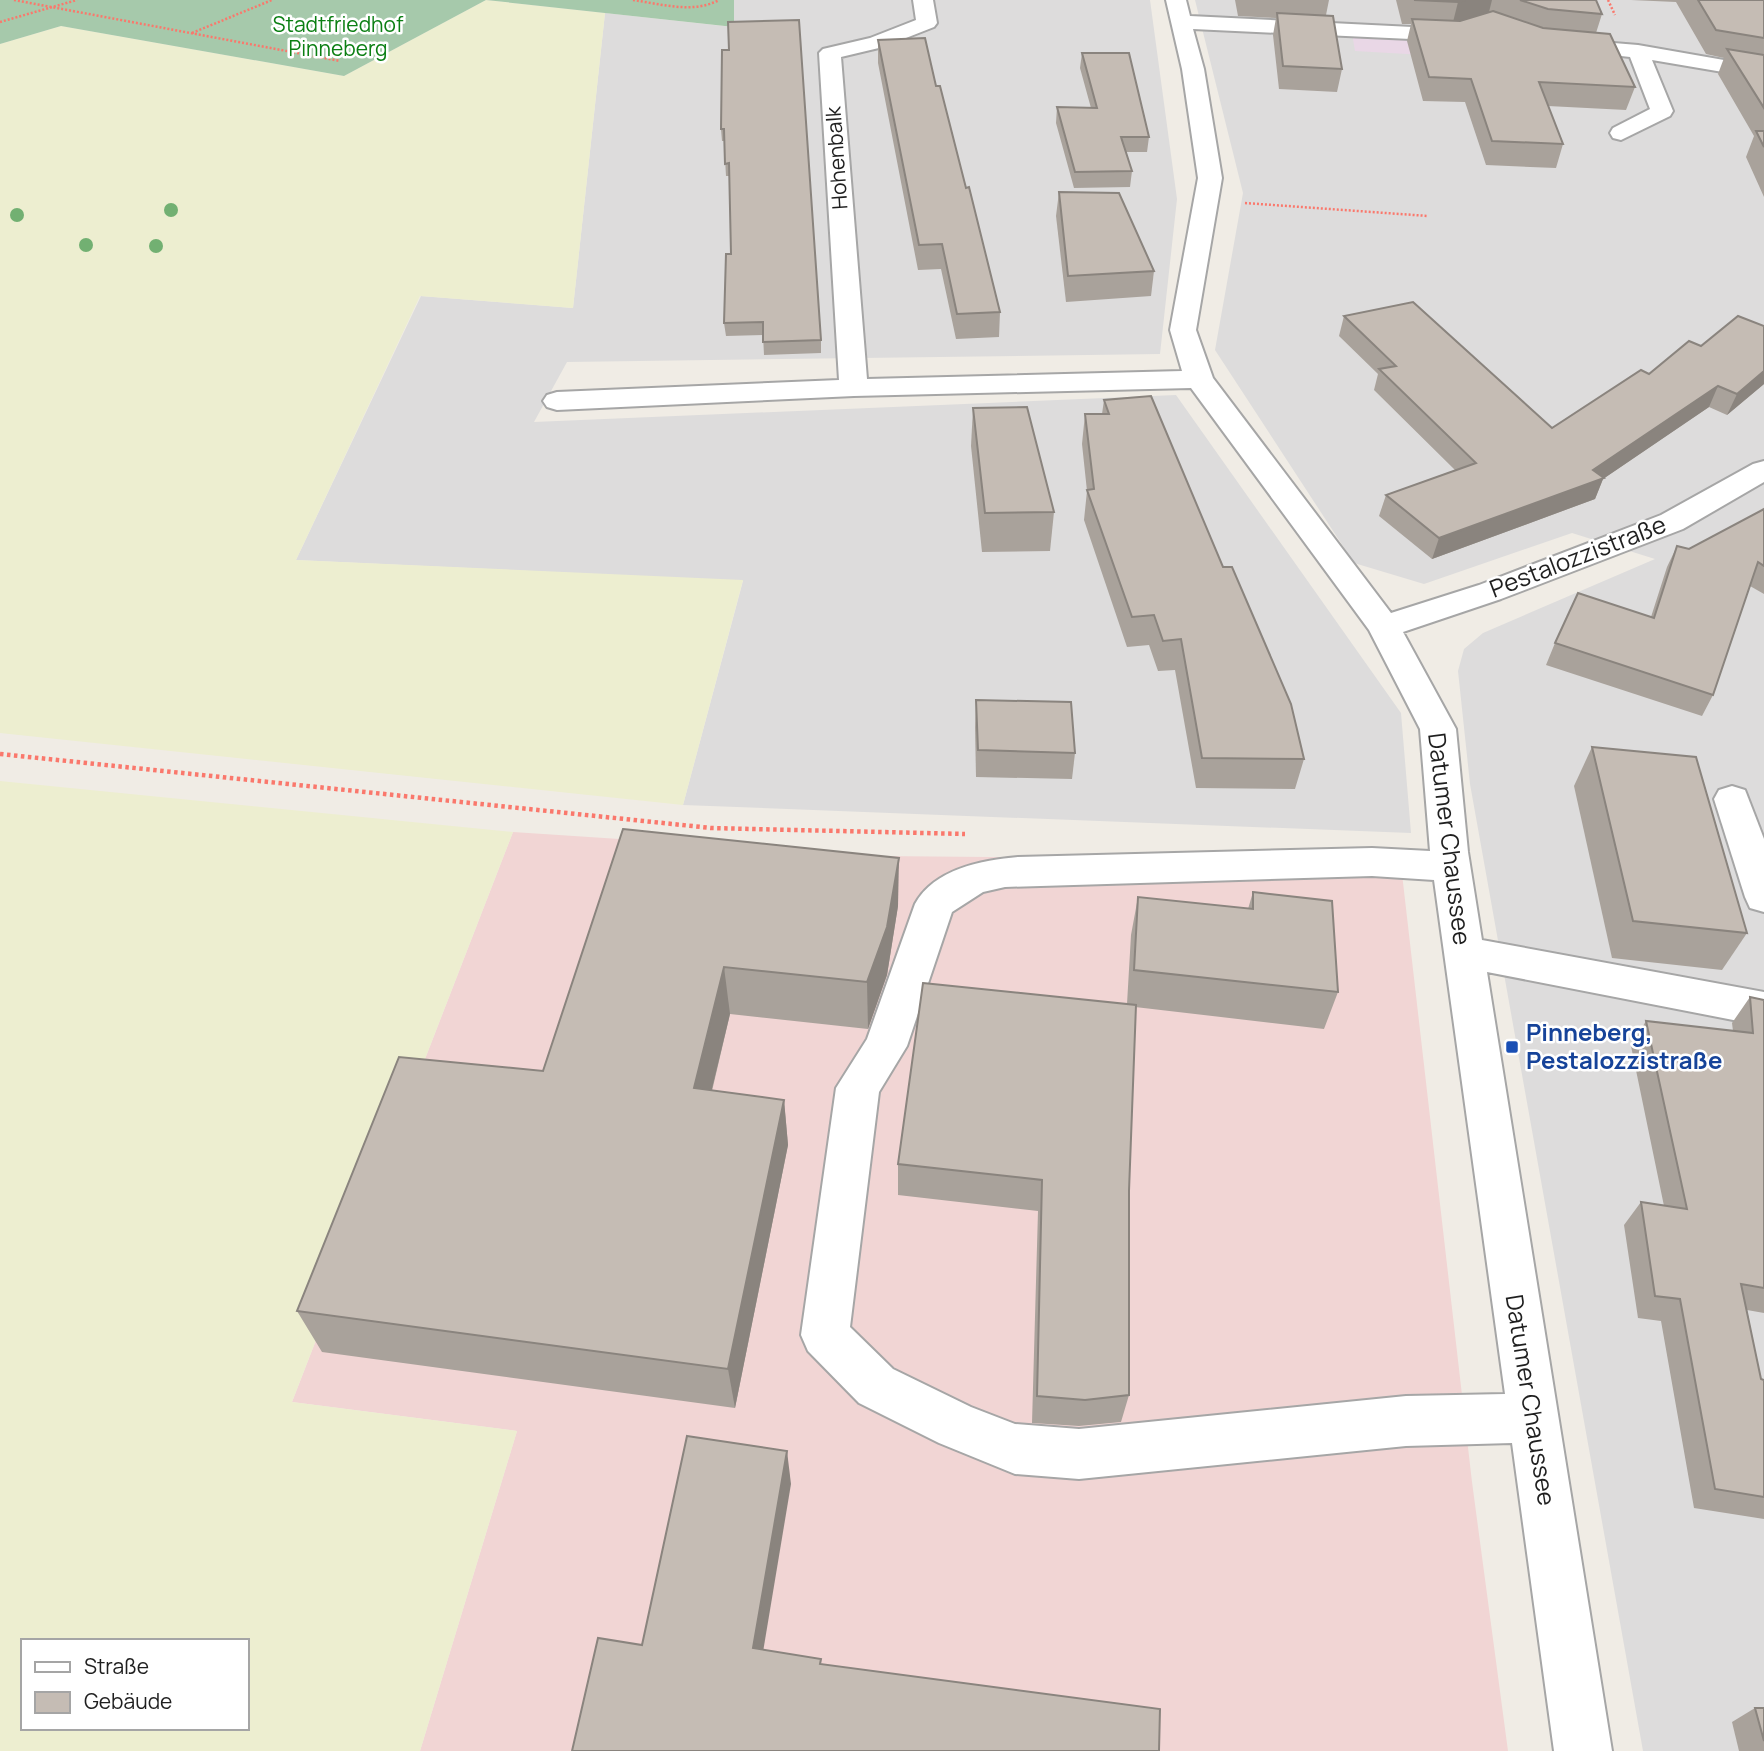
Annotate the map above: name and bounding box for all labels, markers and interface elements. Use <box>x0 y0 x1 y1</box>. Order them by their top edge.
park label: Stadtfriedhof Pinneberg <box>273 10 404 62</box>
street label: Hohenbalk <box>818 105 854 210</box>
street label: Pestalozzistraße <box>1485 507 1670 604</box>
street label: Datumer Chaussee <box>1421 731 1480 947</box>
place label: Pinneberg, Pestalozzistraße <box>1526 1015 1722 1076</box>
marker: Pinneberg, Pestalozzistraße <box>1504 1039 1520 1055</box>
street label: Datumer Chaussee <box>1498 1292 1564 1508</box>
legend <box>21 1639 248 1730</box>
text: Straße <box>84 1652 149 1680</box>
text: Gebäude <box>84 1687 172 1715</box>

